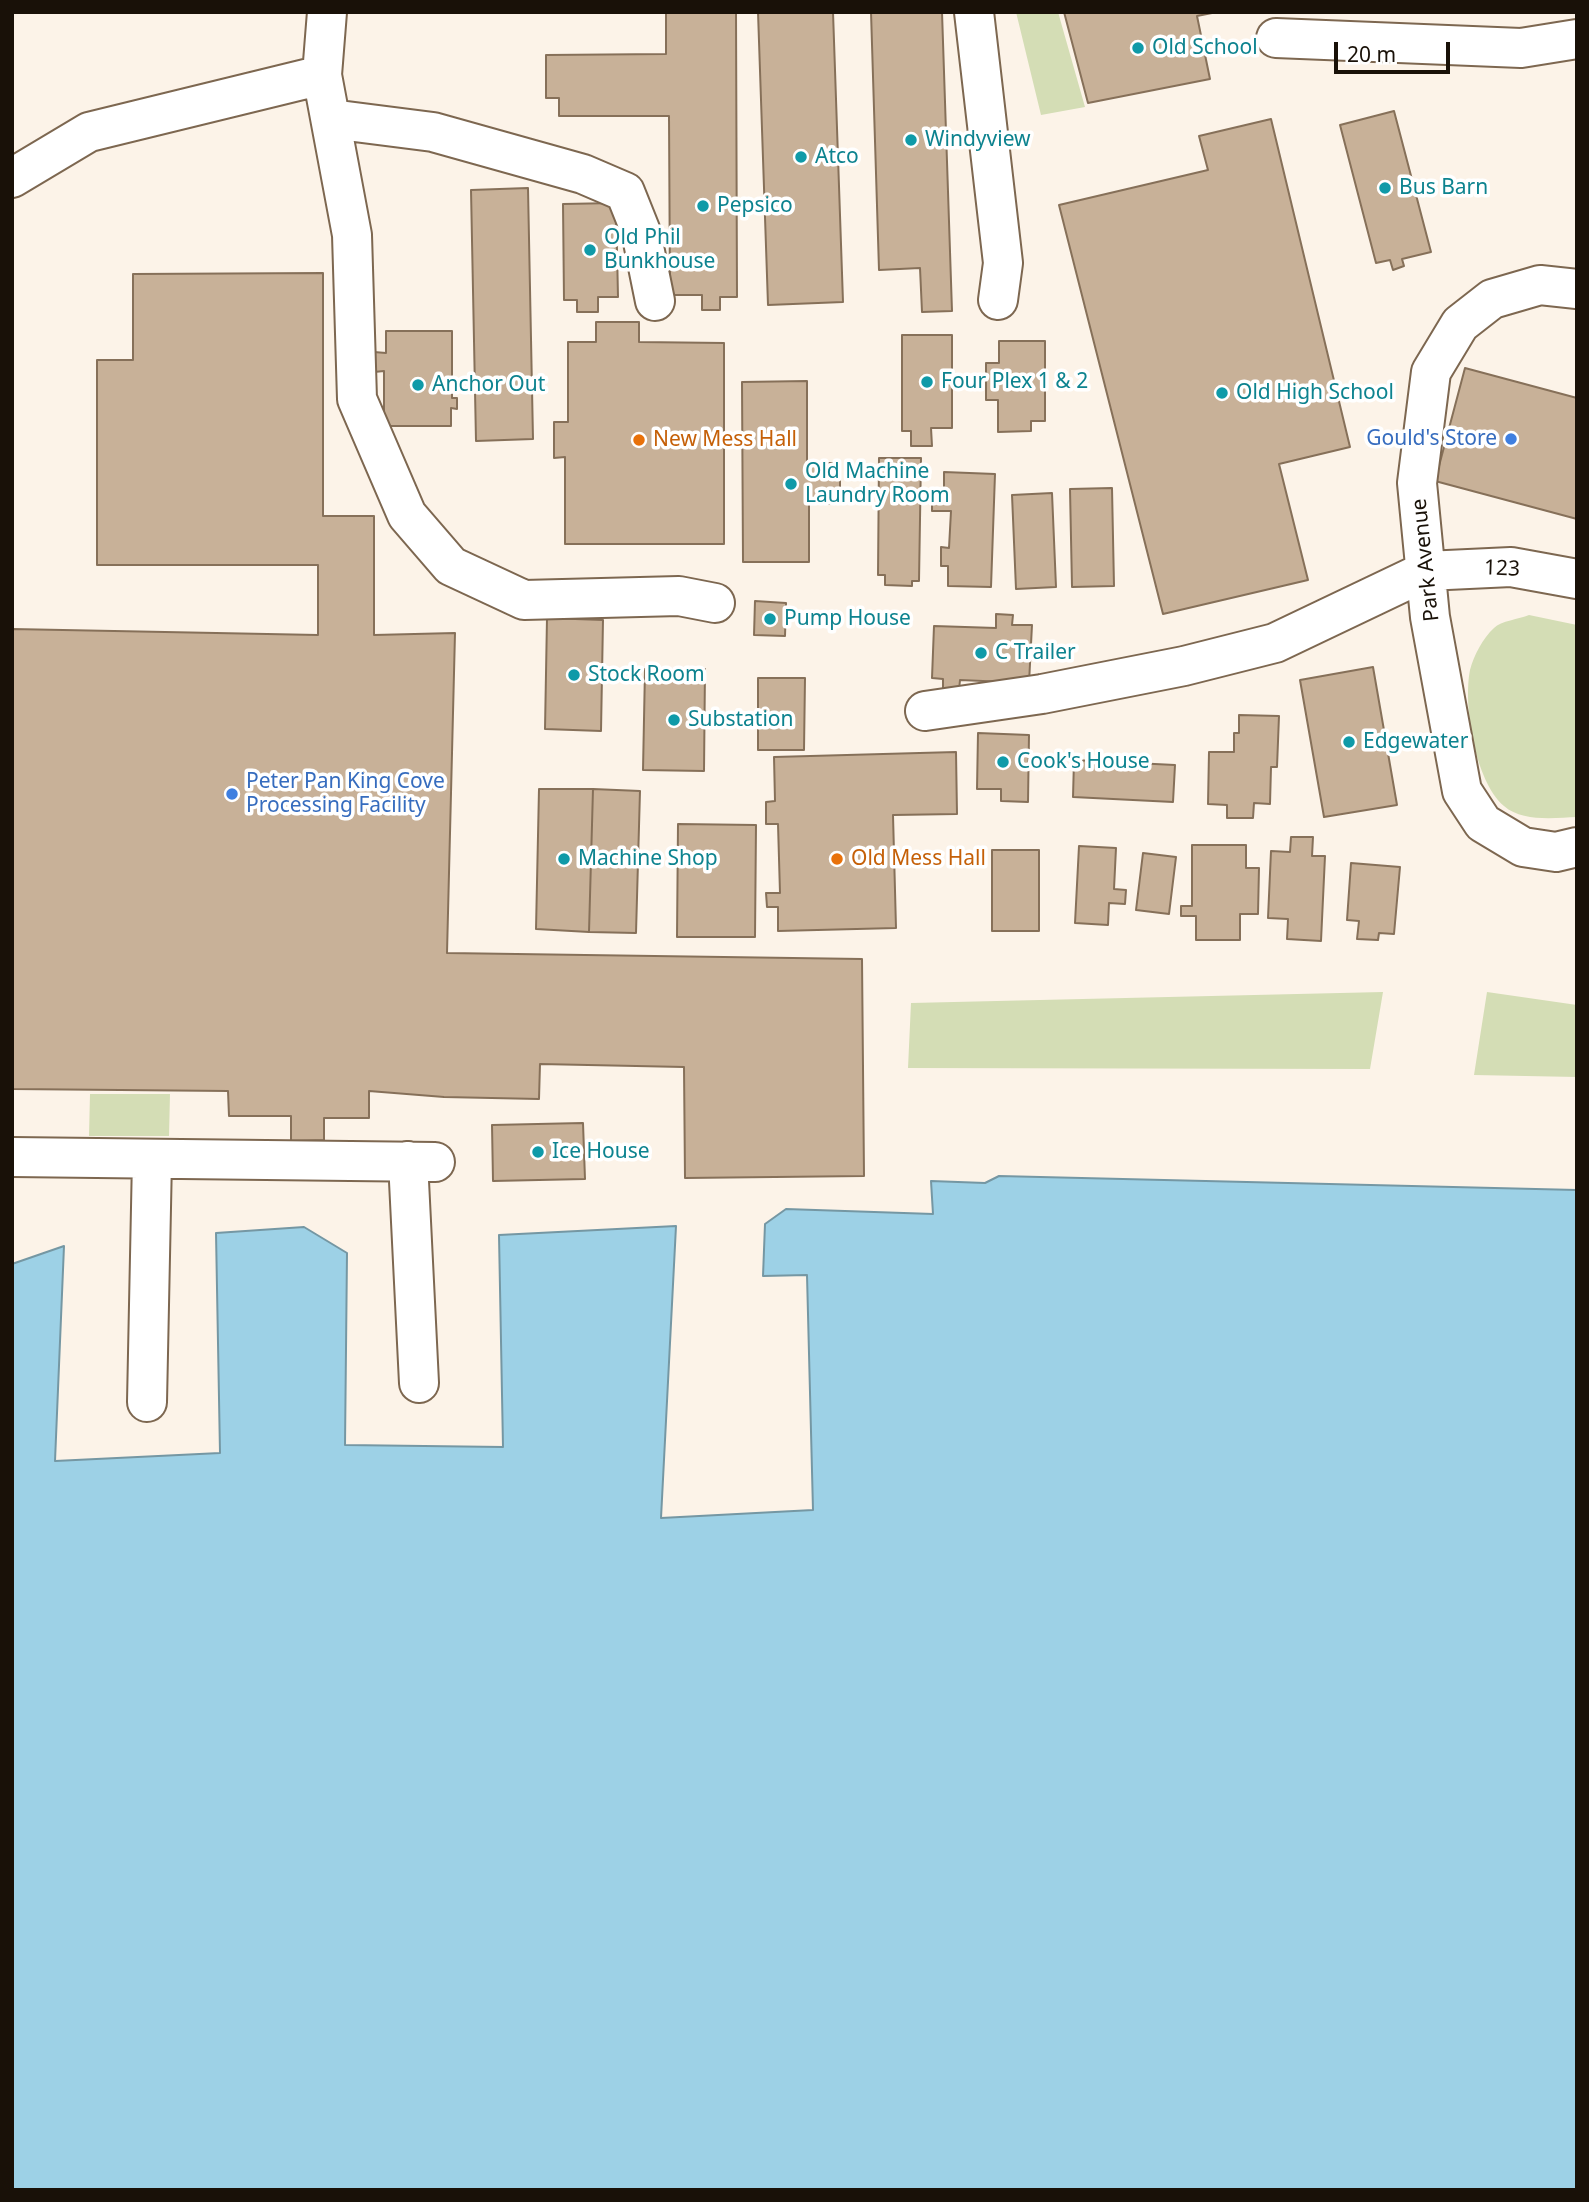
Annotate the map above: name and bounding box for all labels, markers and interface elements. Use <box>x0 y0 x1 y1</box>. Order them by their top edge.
scale bar <box>1337 28 1452 72</box>
place label: Old School <box>1152 35 1258 61</box>
marker: Old School <box>1130 40 1146 56</box>
text: 20 m <box>1347 40 1396 68</box>
place label: Windyview <box>925 127 1031 153</box>
marker: Windyview <box>903 132 919 148</box>
place label: Atco <box>815 144 859 170</box>
marker: Atco <box>793 149 809 165</box>
place label: Bus Barn <box>1399 175 1488 201</box>
marker: Bus Barn <box>1377 180 1393 196</box>
place label: Pepsico <box>717 193 793 219</box>
marker: Pepsico <box>695 198 711 214</box>
place label: Old Phil Bunkhouse <box>604 225 715 275</box>
marker: Old Phil Bunkhouse <box>582 242 598 258</box>
place label: Four Plex 1 & 2 <box>941 369 1088 395</box>
place label: Anchor Out <box>432 372 545 398</box>
marker: Four Plex 1 & 2 <box>919 374 935 390</box>
marker: Anchor Out <box>410 377 426 393</box>
place label: Old High School <box>1236 380 1394 406</box>
marker: Old High School <box>1214 385 1230 401</box>
place label: Gould's Store <box>1366 426 1497 452</box>
place label: New Mess Hall <box>653 427 797 453</box>
marker: Gould's Store <box>1503 431 1519 447</box>
marker: New Mess Hall <box>631 432 647 448</box>
place label: Old Machine Laundry Room <box>805 459 950 509</box>
marker: Old Machine Laundry Room <box>783 476 799 492</box>
street label: Park Avenue <box>1407 497 1445 623</box>
street label: 123 <box>1484 556 1520 582</box>
place label: Pump House <box>784 606 911 632</box>
marker: Pump House <box>762 611 778 627</box>
place label: C Trailer <box>995 640 1076 666</box>
marker: C Trailer <box>973 645 989 661</box>
place label: Stock Room <box>588 662 705 688</box>
marker: Stock Room <box>566 667 582 683</box>
place label: Substation <box>688 707 794 733</box>
marker: Substation <box>666 712 682 728</box>
place label: Edgewater <box>1363 729 1468 755</box>
marker: Edgewater <box>1341 734 1357 750</box>
place label: Cook's House <box>1017 749 1150 775</box>
marker: Cook's House <box>995 754 1011 770</box>
place label: Peter Pan King Cove Processing Facility <box>246 769 445 819</box>
marker: Peter Pan King Cove Processing Facility <box>224 786 240 802</box>
place label: Machine Shop <box>578 846 718 872</box>
place label: Old Mess Hall <box>851 846 986 872</box>
marker: Machine Shop <box>556 851 572 867</box>
marker: Old Mess Hall <box>829 851 845 867</box>
place label: Ice House <box>552 1139 650 1165</box>
marker: Ice House <box>530 1144 546 1160</box>

